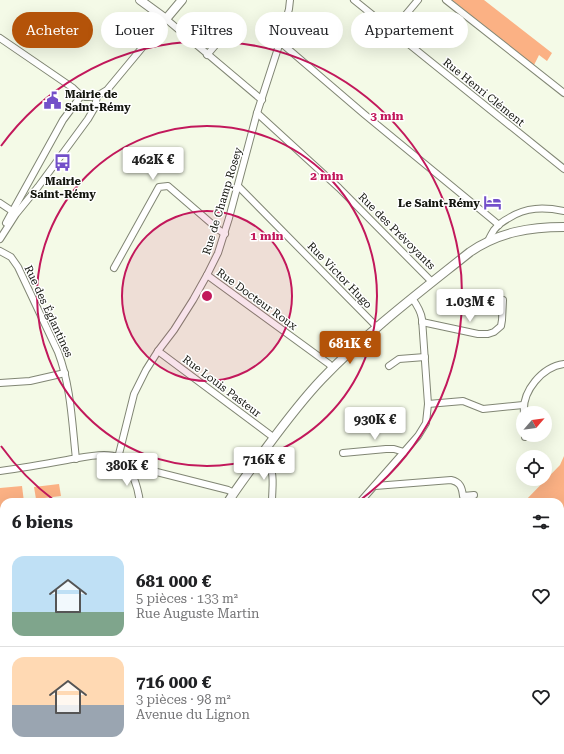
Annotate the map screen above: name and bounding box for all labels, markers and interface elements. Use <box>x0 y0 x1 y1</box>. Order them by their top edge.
chip: Acheter <box>12 12 93 48</box>
chip: Louer <box>101 12 168 48</box>
chip: Filtres <box>176 12 247 48</box>
chip: Nouveau <box>255 12 343 48</box>
chip: Appartement <box>351 12 468 48</box>
street label: Rue Henri Clément <box>440 56 527 129</box>
place label: Mairie de Saint-Rémy <box>65 88 131 114</box>
public building icon: Mairie de Saint-Rémy <box>42 90 62 110</box>
text: 3 min <box>370 109 404 123</box>
street label: Rue de Champ Rosey <box>200 145 245 256</box>
pin: 462K € <box>120 147 186 181</box>
text: 462K € <box>132 152 174 167</box>
bus stop icon: Mairie Saint-Rémy <box>53 153 73 173</box>
text: 2 min <box>310 169 344 183</box>
place label: Mairie Saint-Rémy <box>30 175 96 201</box>
street label: Rue des Prévoyants <box>356 190 438 272</box>
hotel icon: Le Saint-Rémy <box>483 193 503 213</box>
place label: Le Saint-Rémy <box>398 197 480 210</box>
text: 1 min <box>250 229 284 243</box>
street label: Rue Victor Hugo <box>305 239 375 311</box>
street label: Rue des Églantines <box>22 263 76 359</box>
street label: Rue Docteur Roux <box>214 266 300 333</box>
centre of rings <box>200 289 214 303</box>
pin: 1.03M € <box>433 289 507 323</box>
text: 1.03M € <box>445 294 495 309</box>
pin: 681K € <box>317 331 383 365</box>
text: 681K € <box>329 336 371 351</box>
street label: Rue Louis Pasteur <box>180 353 264 420</box>
north arrow <box>516 406 552 442</box>
map controls <box>516 406 552 486</box>
pin: 930K € <box>342 407 408 441</box>
text: 930K € <box>354 412 396 427</box>
pin: 716K € <box>231 447 297 481</box>
button: locate <box>516 450 552 486</box>
text: 716K € <box>243 452 285 467</box>
pin: 380K € <box>94 453 160 487</box>
text: 380K € <box>106 458 148 473</box>
icon: filters <box>530 511 552 533</box>
text: 6 biens <box>12 512 73 532</box>
text: 681 000 € <box>136 571 211 591</box>
icon: home <box>44 572 92 620</box>
icon: heart <box>530 585 552 607</box>
text: 5 pièces · 133 m² <box>136 591 238 606</box>
text: Rue Auguste Martin <box>136 606 259 621</box>
text: 716 000 € <box>136 672 211 692</box>
icon: home <box>44 673 92 721</box>
icon: heart <box>530 686 552 708</box>
text: 3 pièces · 98 m² <box>136 692 231 707</box>
text: Avenue du Lignon <box>136 707 250 722</box>

